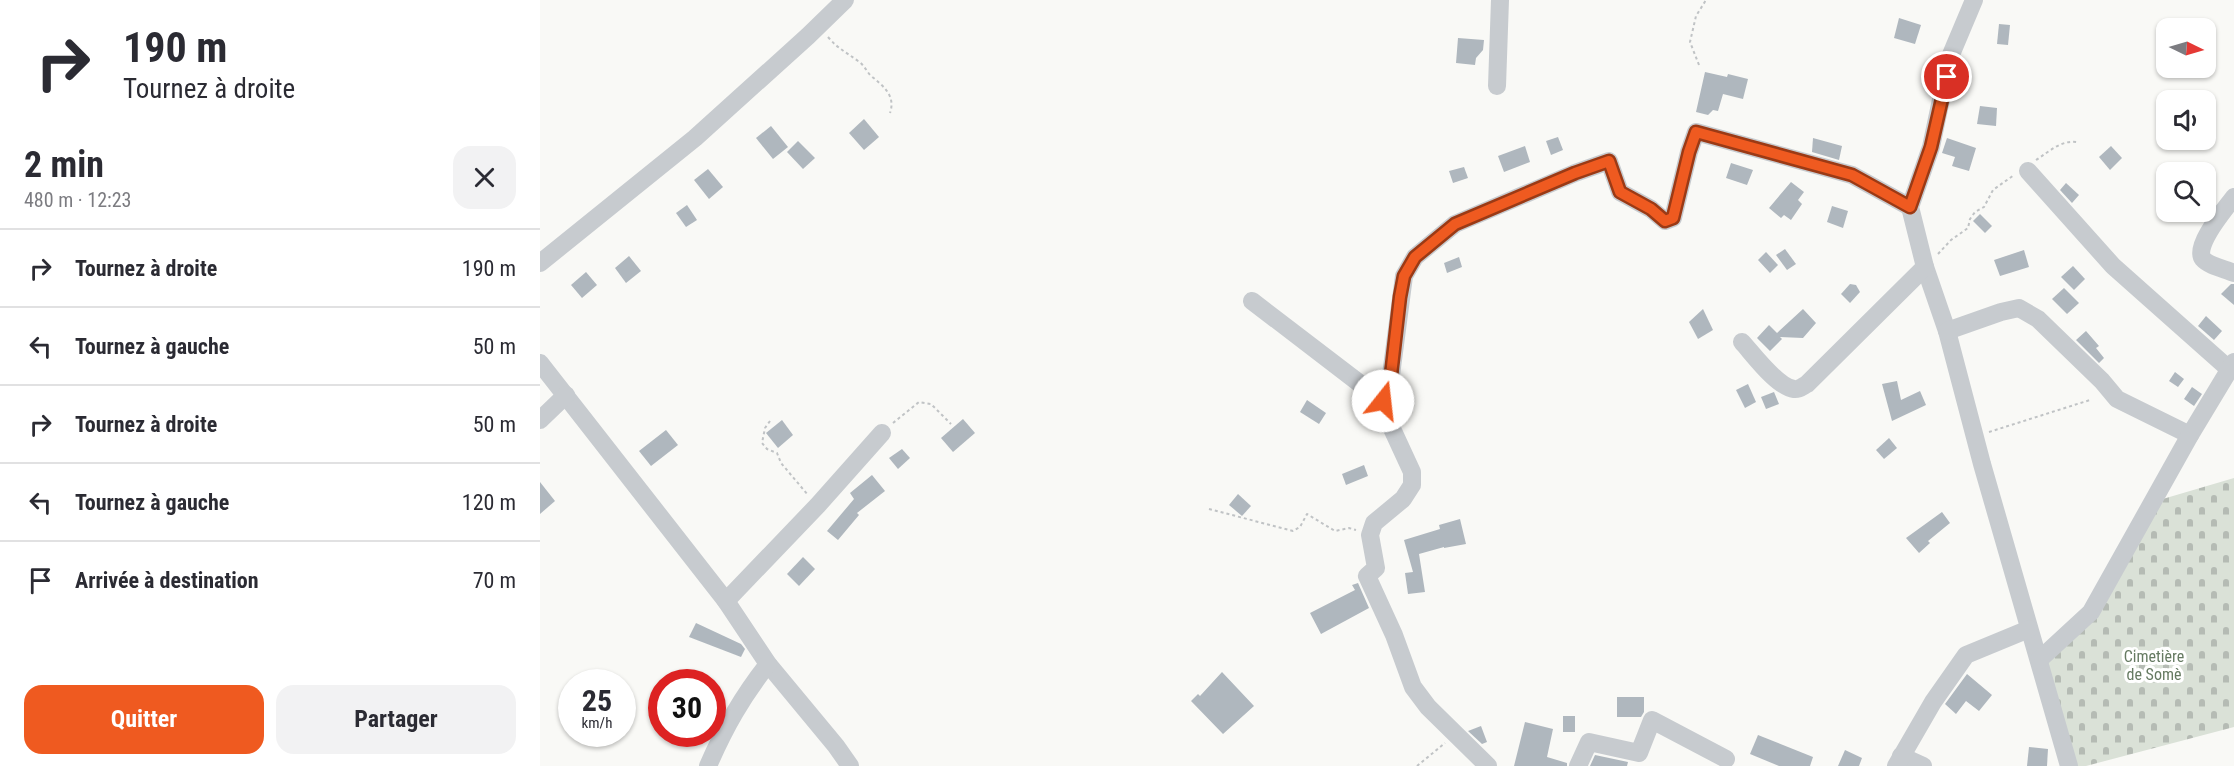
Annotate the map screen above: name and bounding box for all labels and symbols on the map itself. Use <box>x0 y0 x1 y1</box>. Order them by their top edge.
north arrow <box>2156 18 2216 78</box>
pin <box>1921 51 1972 102</box>
position arrow <box>1351 369 1415 433</box>
park label: Cimetière de Somè <box>2124 647 2184 684</box>
speed limit sign: 30 <box>648 669 726 747</box>

